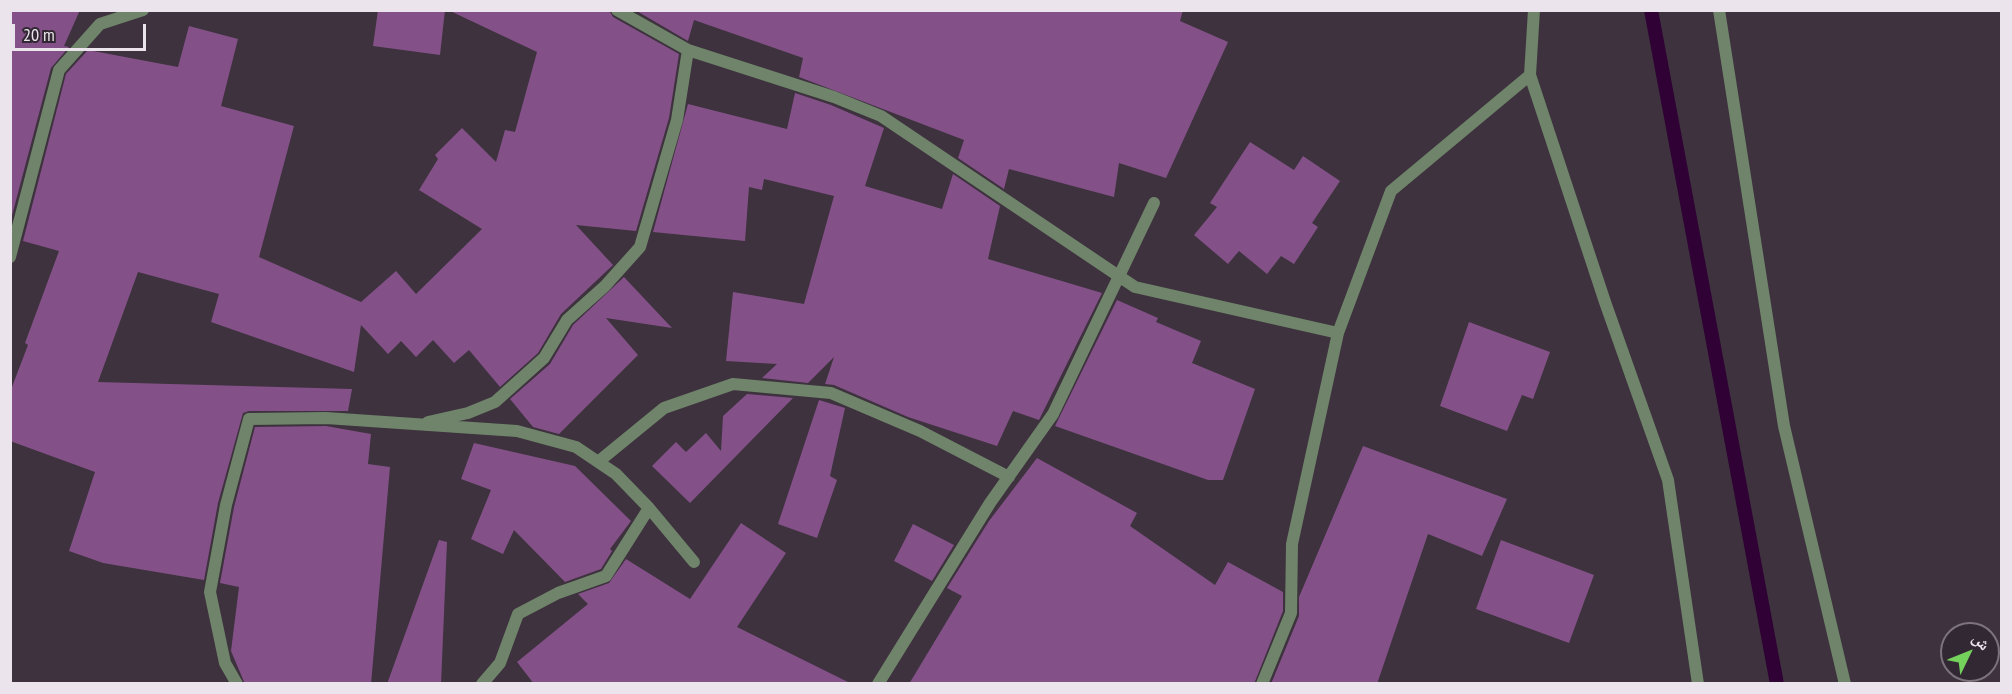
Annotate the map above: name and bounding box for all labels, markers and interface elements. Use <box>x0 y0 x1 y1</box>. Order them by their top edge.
scale bar <box>15 12 148 50</box>
text: 20 m <box>23 23 55 46</box>
north arrow <box>1940 622 2000 682</box>
text: ش <box>1969 628 1995 654</box>

